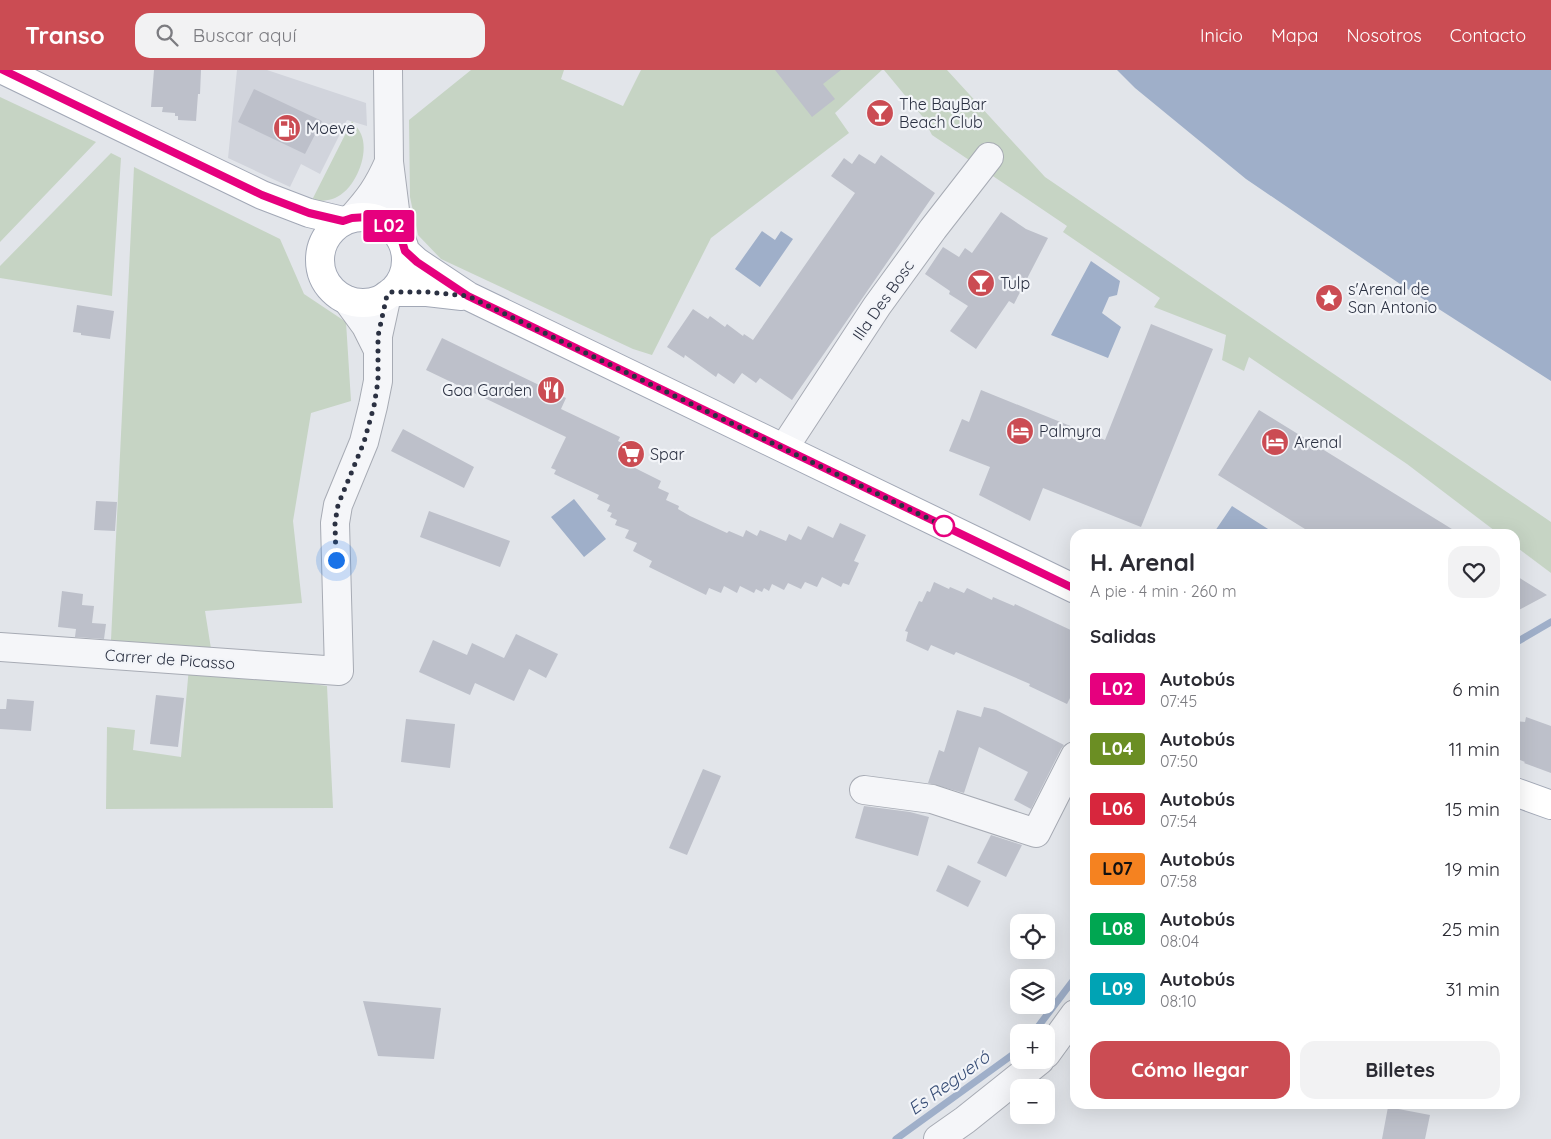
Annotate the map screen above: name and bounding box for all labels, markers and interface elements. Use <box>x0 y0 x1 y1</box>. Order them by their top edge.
search box <box>135 13 485 58</box>
text: Transo <box>25 20 105 50</box>
icon: search <box>153 21 181 49</box>
text: Buscar aquí <box>193 23 297 47</box>
text: Inicio <box>1200 24 1243 47</box>
text: Mapa <box>1271 24 1319 47</box>
text: Nosotros <box>1347 24 1422 47</box>
text: Contacto <box>1450 24 1526 47</box>
place label: The BayBar Beach Club <box>899 94 987 132</box>
bar icon: The BayBar Beach Club <box>865 98 895 128</box>
fuel station icon: Moeve <box>272 113 302 143</box>
place label: Moeve <box>306 118 355 138</box>
line badge: L02 <box>360 210 418 242</box>
text: L02 <box>373 214 405 237</box>
street label: Illa Des Bosc <box>848 256 918 344</box>
bar icon: Tulp <box>966 268 996 298</box>
place label: Tulp <box>1000 273 1030 293</box>
place label: s'Arenal de San Antonio <box>1348 279 1437 317</box>
place icon: s'Arenal de San Antonio <box>1314 283 1344 313</box>
restaurant icon: Goa Garden <box>536 375 566 405</box>
place label: Goa Garden <box>442 380 532 400</box>
hotel icon: Palmyra <box>1005 416 1035 446</box>
place label: Palmyra <box>1039 421 1101 441</box>
hotel icon: Arenal <box>1260 427 1290 457</box>
place label: Arenal <box>1294 432 1342 452</box>
supermarket icon: Spar <box>616 439 646 469</box>
place label: Spar <box>650 444 685 464</box>
unlabelled marker <box>933 515 955 537</box>
button: heart <box>1448 546 1500 598</box>
text: H. Arenal <box>1090 547 1195 577</box>
your location <box>324 548 349 573</box>
text: A pie · 4 min · 260 m <box>1090 581 1237 601</box>
text: Salidas <box>1090 624 1156 648</box>
street label: Carrer de Picasso <box>104 644 236 674</box>
text: Autobús <box>1160 667 1235 691</box>
text: L02 <box>1102 677 1133 700</box>
text: 6 min <box>1452 677 1500 701</box>
text: 07:45 <box>1160 691 1197 711</box>
text: Autobús <box>1160 727 1235 751</box>
text: L04 <box>1102 737 1133 760</box>
text: 11 min <box>1448 737 1500 761</box>
text: 07:50 <box>1160 751 1198 771</box>
text: Autobús <box>1160 787 1235 811</box>
text: L06 <box>1102 797 1133 820</box>
text: 15 min <box>1445 797 1500 821</box>
text: 07:54 <box>1160 811 1197 831</box>
text: Autobús <box>1160 847 1235 871</box>
text: L07 <box>1102 857 1133 880</box>
text: 19 min <box>1445 857 1500 881</box>
text: 07:58 <box>1160 871 1197 891</box>
text: Autobús <box>1160 907 1235 931</box>
map controls <box>1010 914 1055 1124</box>
button: locate <box>1010 914 1055 959</box>
text: L08 <box>1102 917 1133 940</box>
text: 25 min <box>1442 917 1500 941</box>
text: 08:04 <box>1160 931 1199 951</box>
text: Autobús <box>1160 967 1235 991</box>
button: layers <box>1010 969 1055 1014</box>
text: L09 <box>1102 977 1133 1000</box>
text: 31 min <box>1445 977 1500 1001</box>
text: 08:10 <box>1160 991 1197 1011</box>
button: + <box>1010 1024 1055 1069</box>
button: Cómo llegar <box>1090 1041 1290 1099</box>
button: Billetes <box>1300 1041 1500 1099</box>
water label: Es Regueró <box>904 1045 995 1120</box>
button: − <box>1010 1079 1055 1124</box>

